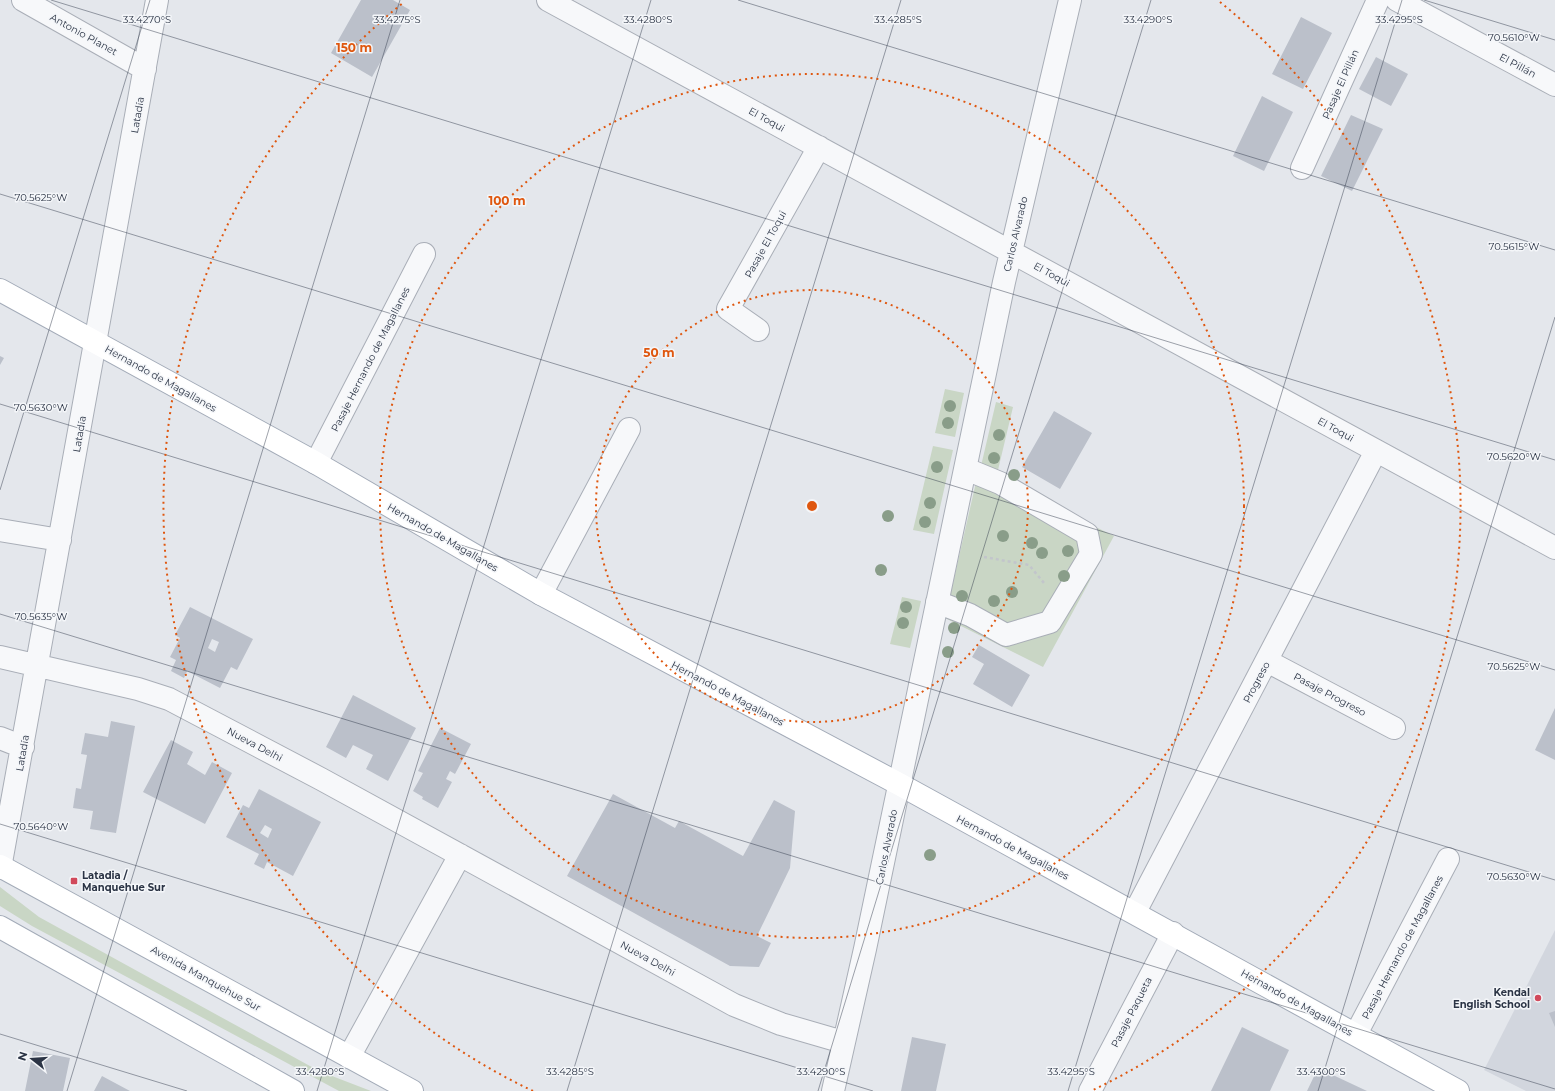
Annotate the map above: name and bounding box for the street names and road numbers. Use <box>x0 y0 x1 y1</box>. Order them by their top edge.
street label: Antonio Planet <box>48 11 120 58</box>
street label: Pasaje El Pillán <box>1319 47 1362 121</box>
street label: El Pillán <box>1497 50 1538 81</box>
street label: Latadía <box>128 96 147 134</box>
street label: El Toqui <box>746 104 787 135</box>
street label: Carlos Alvarado <box>1001 195 1030 273</box>
street label: Pasaje El Toqui <box>742 208 789 280</box>
street label: El Toqui <box>1031 259 1072 290</box>
street label: Pasaje Hernando de Magallanes <box>328 284 413 434</box>
street label: Hernando de Magallanes <box>103 342 219 415</box>
street label: El Toqui <box>1315 414 1356 445</box>
street label: Latadía <box>70 415 89 453</box>
street label: Hernando de Magallanes <box>385 500 501 575</box>
street label: Hernando de Magallanes <box>669 658 786 729</box>
street label: Progreso <box>1240 659 1273 705</box>
street label: Pasaje Progreso <box>1291 670 1368 719</box>
street label: Nueva Delhi <box>225 724 285 764</box>
street label: Latadía <box>13 734 32 772</box>
street label: Carlos Alvarado <box>873 808 900 886</box>
street label: Hernando de Magallanes <box>954 812 1071 883</box>
street label: Pasaje Hernando de Magallanes <box>1359 873 1446 1021</box>
street label: Nueva Delhi <box>618 938 678 979</box>
street label: Avenida Manquehue Sur <box>148 943 263 1014</box>
street label: Hernando de Magallanes <box>1239 966 1355 1039</box>
street label: Pasaje Paqueta <box>1108 975 1155 1050</box>

